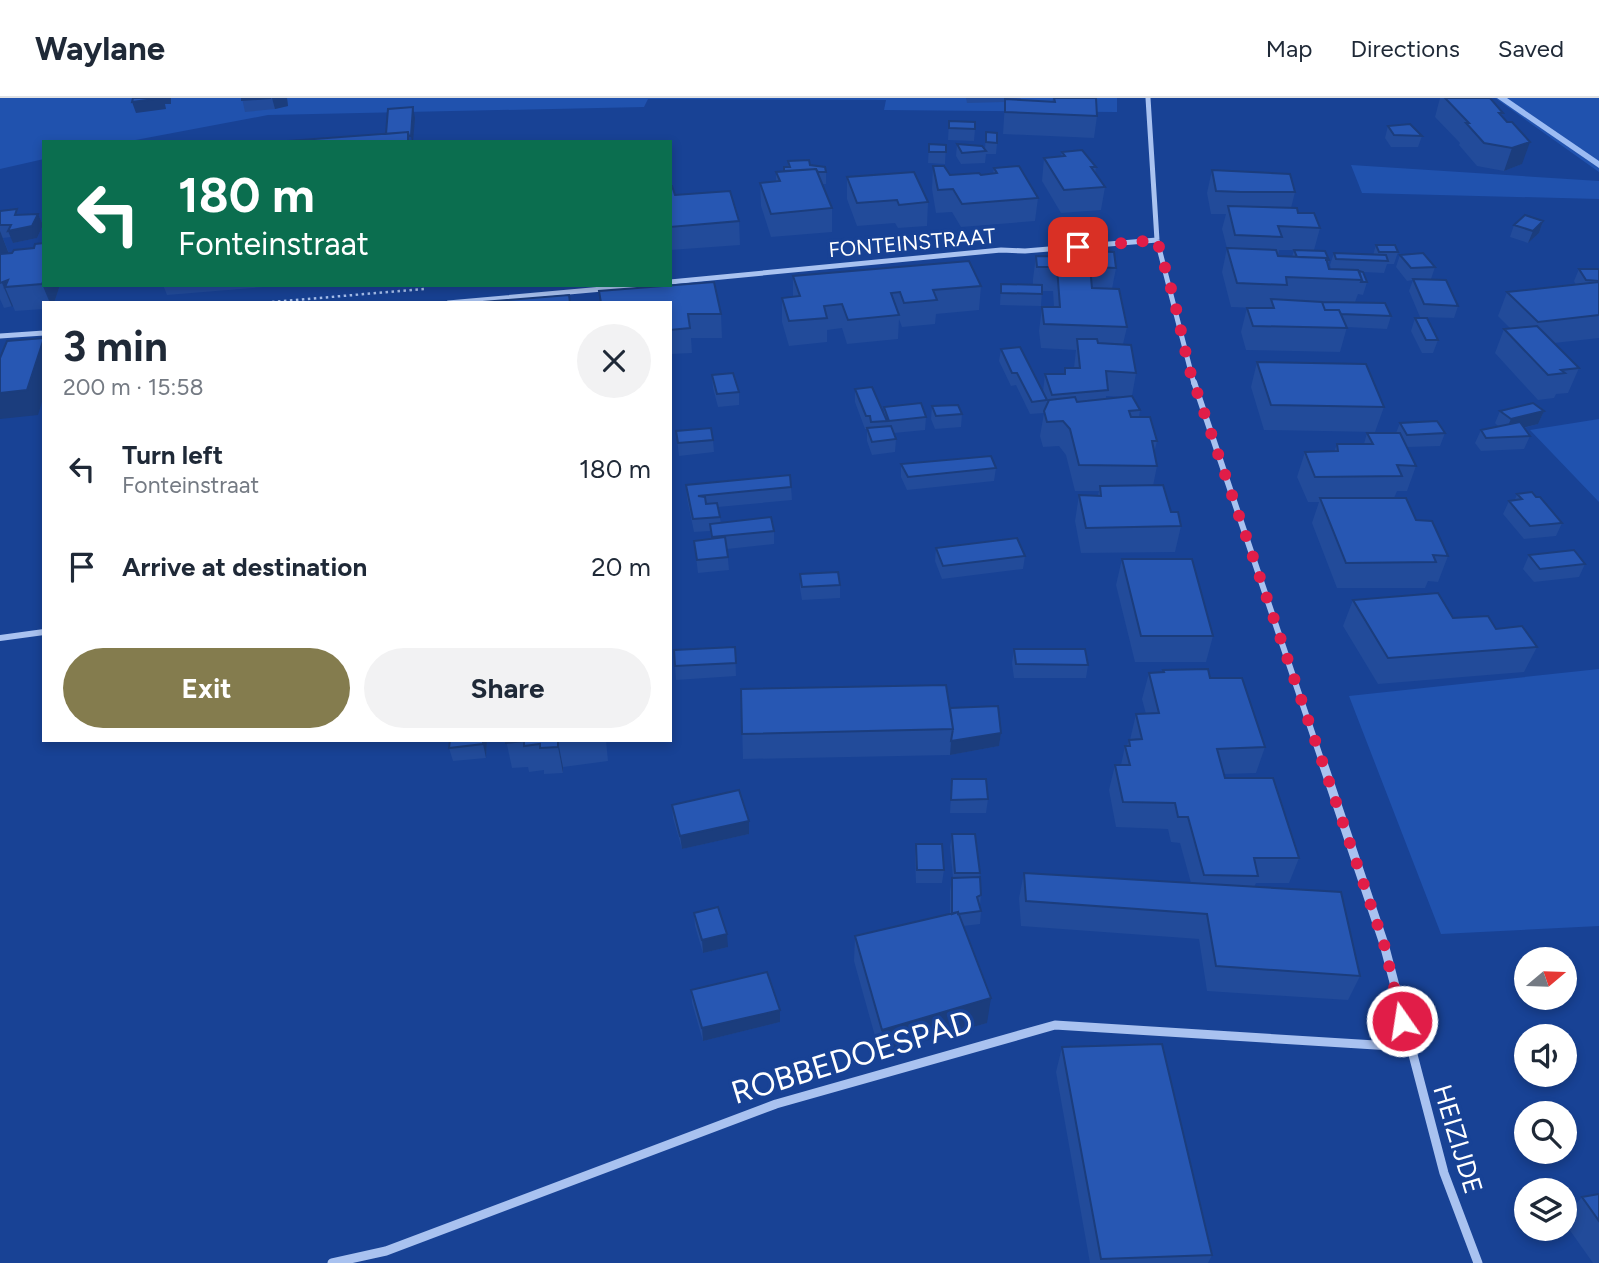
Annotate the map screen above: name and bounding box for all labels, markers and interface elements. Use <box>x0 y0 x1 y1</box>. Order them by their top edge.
text: Waylane <box>35 29 165 68</box>
text: Map <box>1266 34 1312 63</box>
text: Directions <box>1350 34 1460 63</box>
text: Saved <box>1498 34 1564 63</box>
text: 180 m <box>178 165 315 224</box>
icon: left <box>63 168 154 259</box>
pin <box>1048 217 1108 277</box>
street label: FONTEINSTRAAT <box>828 223 997 262</box>
text: Fonteinstraat <box>178 225 369 263</box>
icon: arrive <box>1059 228 1097 266</box>
text: 3 min <box>63 321 168 372</box>
button: close <box>577 324 651 398</box>
text: 200 m · 15:58 <box>63 373 204 401</box>
text: Turn left <box>122 439 223 471</box>
icon: left <box>63 450 101 488</box>
text: 180 m <box>579 453 651 485</box>
text: Fonteinstraat <box>122 471 259 499</box>
icon: arrive <box>63 548 101 586</box>
text: Arrive at destination <box>122 551 367 583</box>
text: 20 m <box>591 551 651 583</box>
button: Exit <box>63 648 350 728</box>
button: Share <box>364 648 651 728</box>
north arrow <box>1514 947 1577 1010</box>
map controls <box>1514 947 1577 1241</box>
position arrow <box>1365 984 1439 1058</box>
street label: ROBBEDOESPAD <box>727 1002 977 1112</box>
button: sound <box>1514 1024 1577 1087</box>
street label: HEIZIJDE <box>1426 1081 1490 1197</box>
button: search <box>1514 1101 1577 1164</box>
button: layers <box>1514 1178 1577 1241</box>

